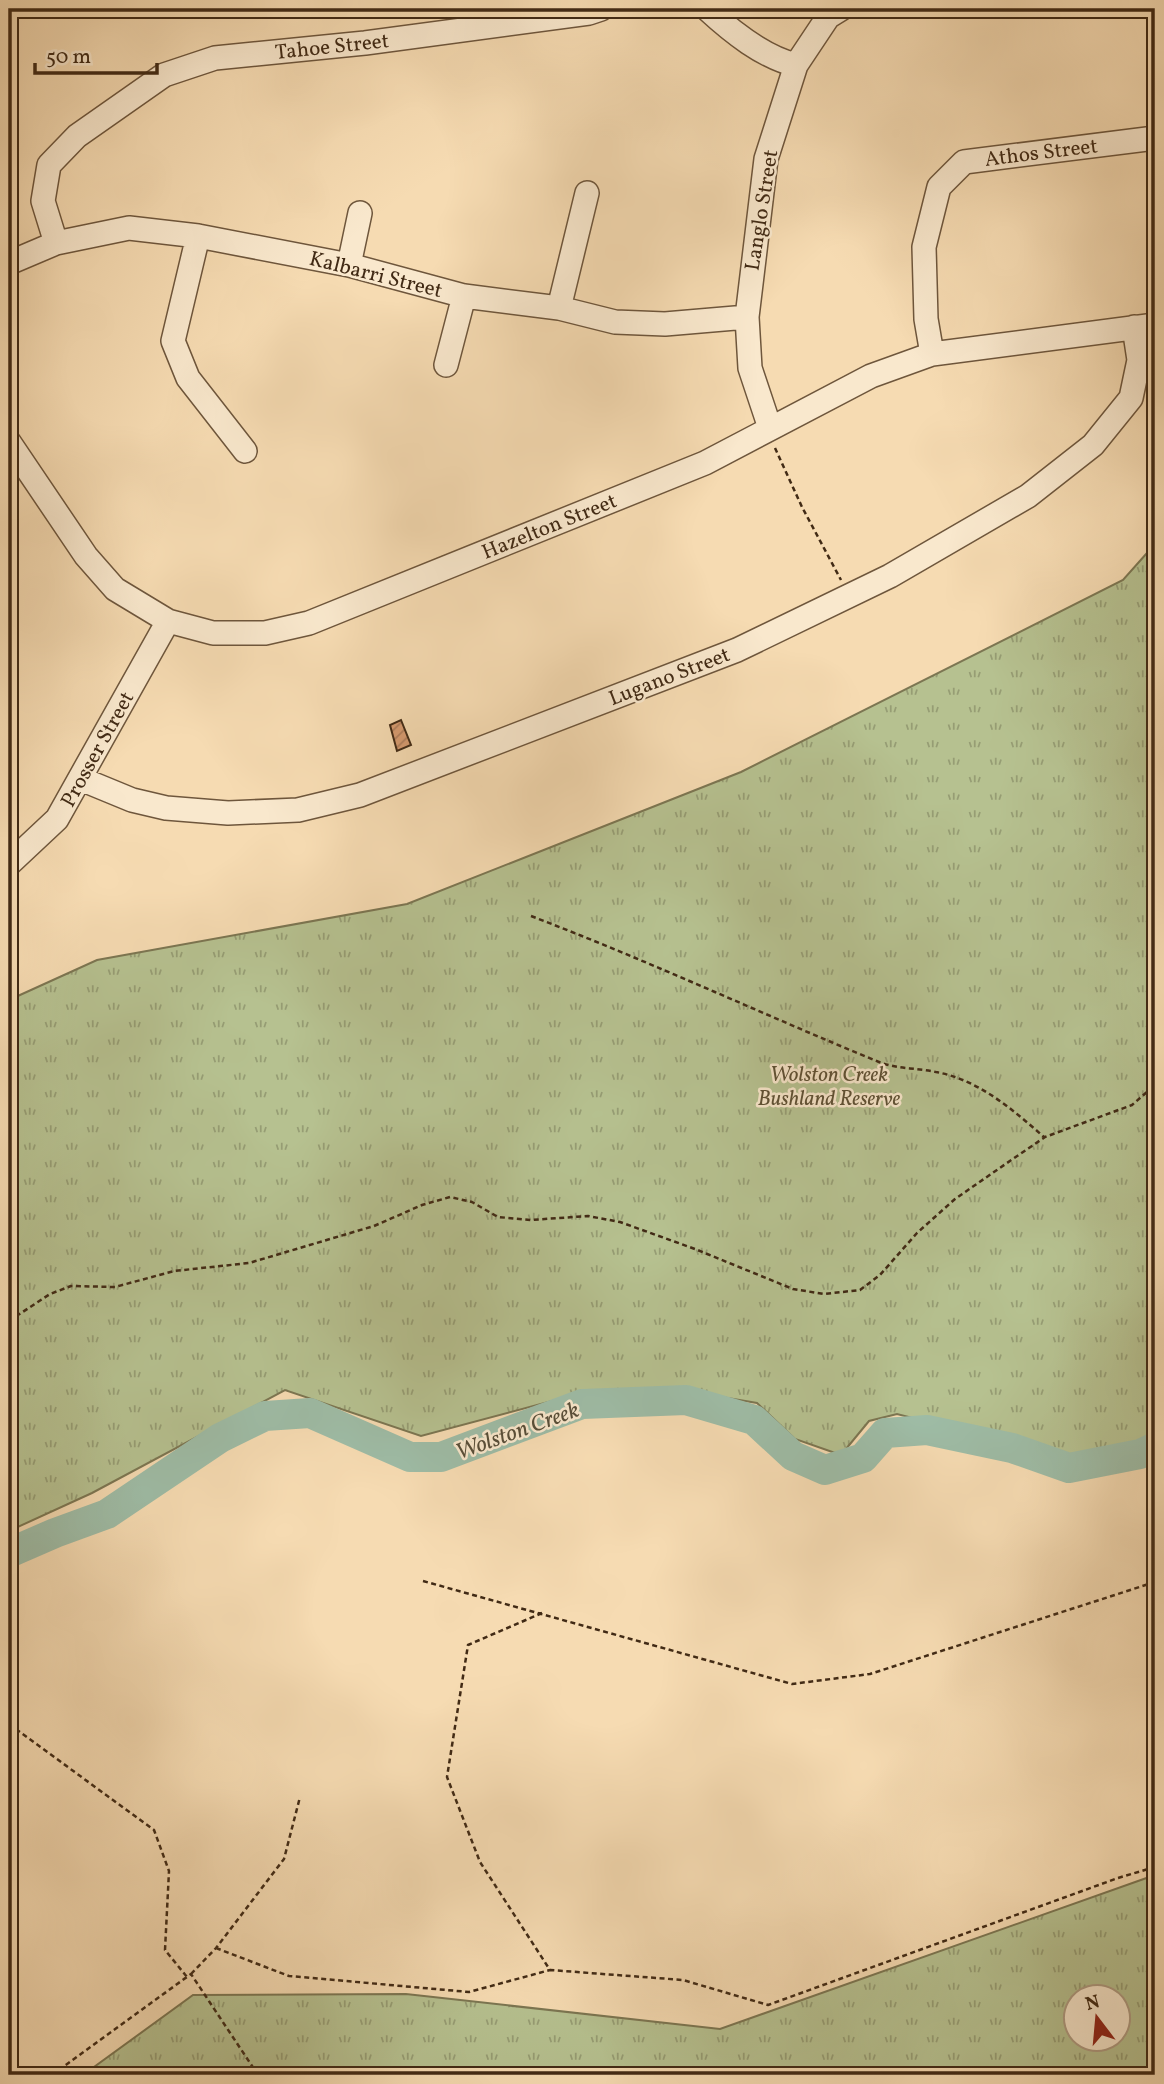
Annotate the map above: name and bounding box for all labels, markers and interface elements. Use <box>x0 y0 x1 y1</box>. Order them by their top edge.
street label: Tahoe Street <box>274 27 391 68</box>
scale bar <box>35 32 158 76</box>
text: 50 m <box>46 43 91 72</box>
street label: Athos Street <box>983 132 1099 175</box>
street label: Langlo Street <box>739 148 786 273</box>
street label: Kalbarri Street <box>306 245 445 306</box>
street label: Hazelton Street <box>478 487 621 568</box>
street label: Lugano Street <box>605 641 734 714</box>
street label: Prosser Street <box>55 687 142 813</box>
park label: Wolston Creek Bushland Reserve <box>758 1061 901 1114</box>
water label: Wolston Creek <box>451 1395 584 1469</box>
north arrow <box>1062 1982 1132 2052</box>
text: N <box>1083 1989 1103 2018</box>

